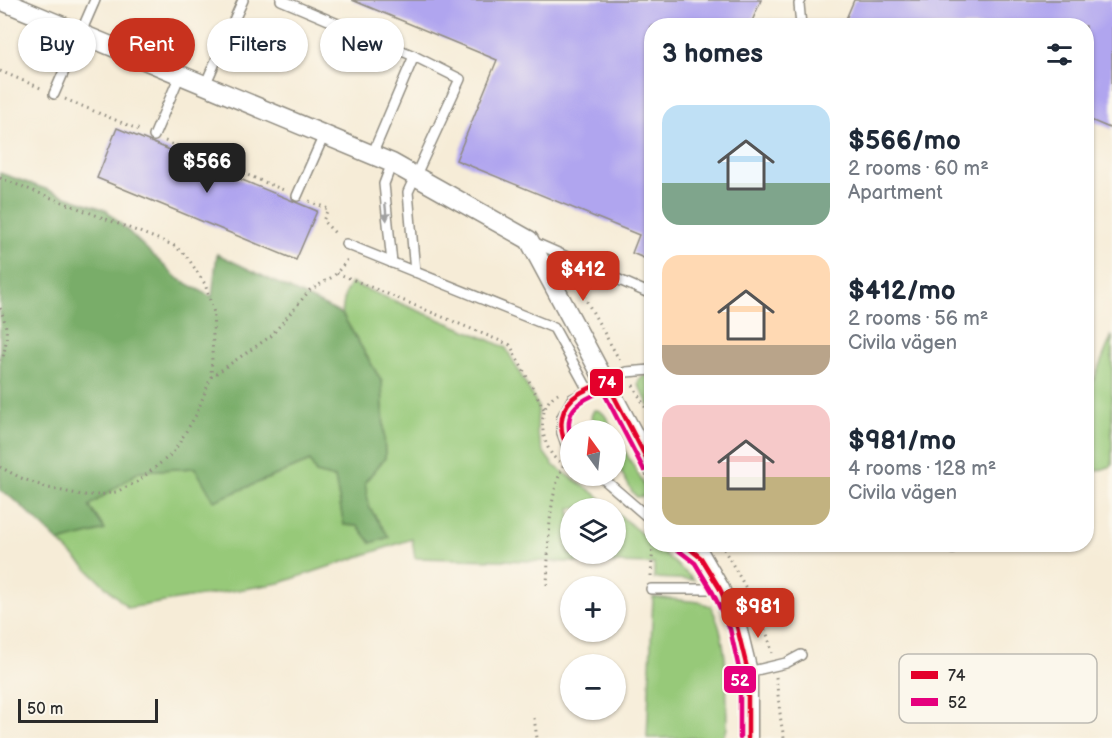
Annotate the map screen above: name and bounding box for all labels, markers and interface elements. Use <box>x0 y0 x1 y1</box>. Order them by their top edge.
chip: Buy <box>18 18 96 72</box>
chip: Rent <box>108 18 195 72</box>
chip: Filters <box>207 18 308 72</box>
chip: New <box>320 18 404 72</box>
icon: filters <box>1043 38 1076 71</box>
text: 3 homes <box>662 39 763 70</box>
text: $566/mo <box>848 126 961 157</box>
icon: home <box>710 129 782 201</box>
pin: $566 <box>171 143 243 194</box>
text: $566 <box>183 150 231 174</box>
text: 2 rooms · 60 m² <box>848 157 989 181</box>
text: Apartment <box>848 181 943 205</box>
one-way arrow <box>381 203 391 222</box>
pin: $412 <box>547 251 619 302</box>
text: $412 <box>561 258 605 282</box>
text: $412/mo <box>848 276 956 307</box>
icon: home <box>710 279 782 351</box>
text: 2 rooms · 56 m² <box>848 307 988 331</box>
text: Civila vägen <box>848 331 957 355</box>
line badge: 74 <box>589 368 624 397</box>
text: 74 <box>598 374 617 393</box>
north arrow <box>560 420 626 486</box>
map controls <box>560 420 626 720</box>
text: $981/mo <box>848 426 956 457</box>
icon: home <box>710 429 782 501</box>
text: 4 rooms · 128 m² <box>848 457 996 481</box>
text: Civila vägen <box>848 481 957 505</box>
button: layers <box>560 498 626 564</box>
button: + <box>560 576 626 642</box>
pin: $981 <box>722 588 794 639</box>
text: $981 <box>735 595 781 619</box>
button: − <box>560 654 626 720</box>
legend <box>899 654 1097 723</box>
line badge: 52 <box>723 665 757 694</box>
text: 74 <box>948 667 966 686</box>
text: 52 <box>731 672 750 691</box>
text: 52 <box>948 694 967 713</box>
scale bar <box>18 696 158 724</box>
text: 50 m <box>27 700 63 719</box>

